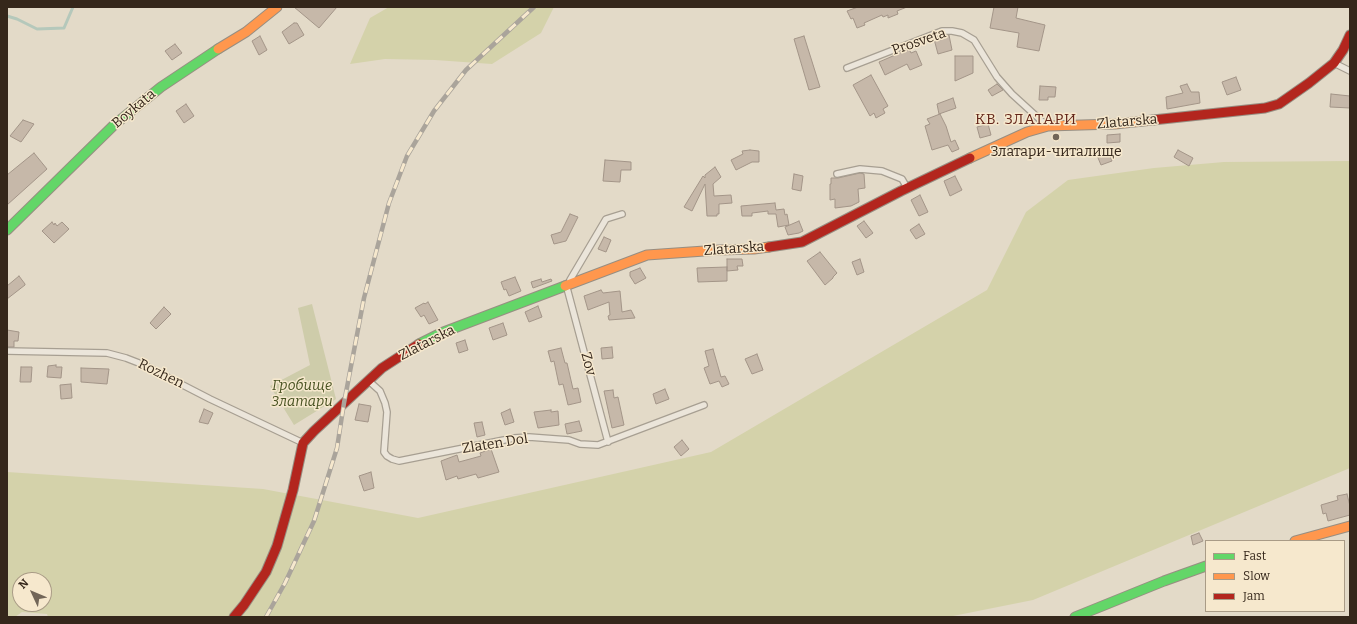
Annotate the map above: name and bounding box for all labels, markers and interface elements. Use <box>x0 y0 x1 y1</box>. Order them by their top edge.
street label: Prosveta <box>890 25 948 59</box>
street label: Boykata <box>109 86 159 132</box>
district label: КВ. ЗЛАТАРИ <box>975 111 1077 129</box>
street label: Zlatarska <box>1096 111 1158 133</box>
marker: Златари-читалище <box>1051 132 1061 142</box>
place label: Златари-читалище <box>990 144 1122 160</box>
street label: Zlatarska <box>703 239 765 259</box>
street label: Zlatarska <box>396 322 458 364</box>
street label: Zov <box>577 350 599 378</box>
street label: Rozhen <box>135 356 187 392</box>
park label: Гробище Златари <box>271 378 333 410</box>
street label: Zlaten Dol <box>461 431 529 457</box>
legend <box>1205 540 1345 612</box>
text: Fast <box>1243 549 1266 563</box>
text: Slow <box>1243 569 1270 583</box>
north arrow <box>12 572 52 612</box>
text: N <box>16 576 31 592</box>
text: Jam <box>1243 589 1265 603</box>

